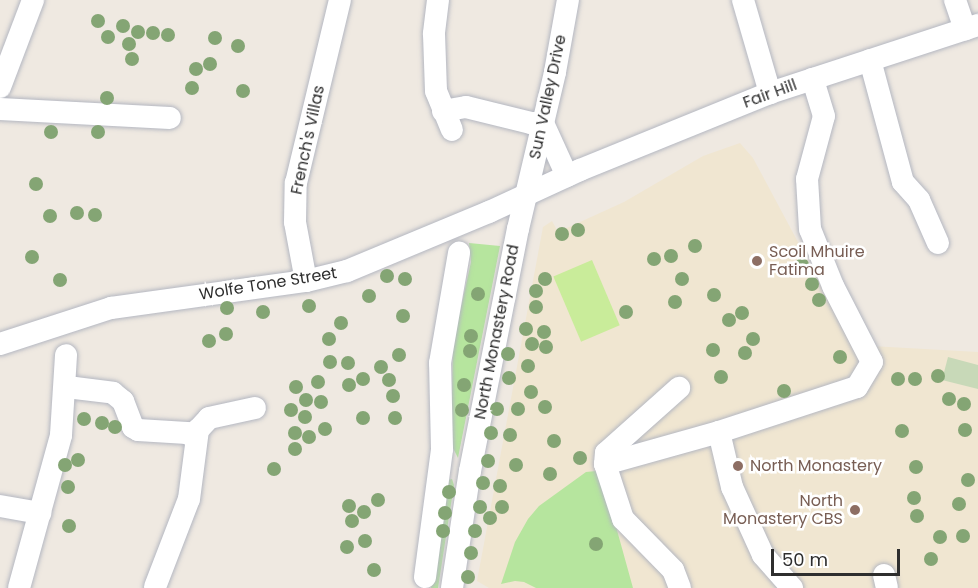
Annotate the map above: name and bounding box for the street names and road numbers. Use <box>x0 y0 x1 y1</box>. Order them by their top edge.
street label: Sun Valley Drive <box>525 33 571 161</box>
street label: Fair Hill <box>740 75 800 113</box>
street label: French's Villas <box>287 84 329 196</box>
street label: North Monastery Road <box>471 243 523 421</box>
street label: Wolfe Tone Street <box>198 264 338 304</box>

